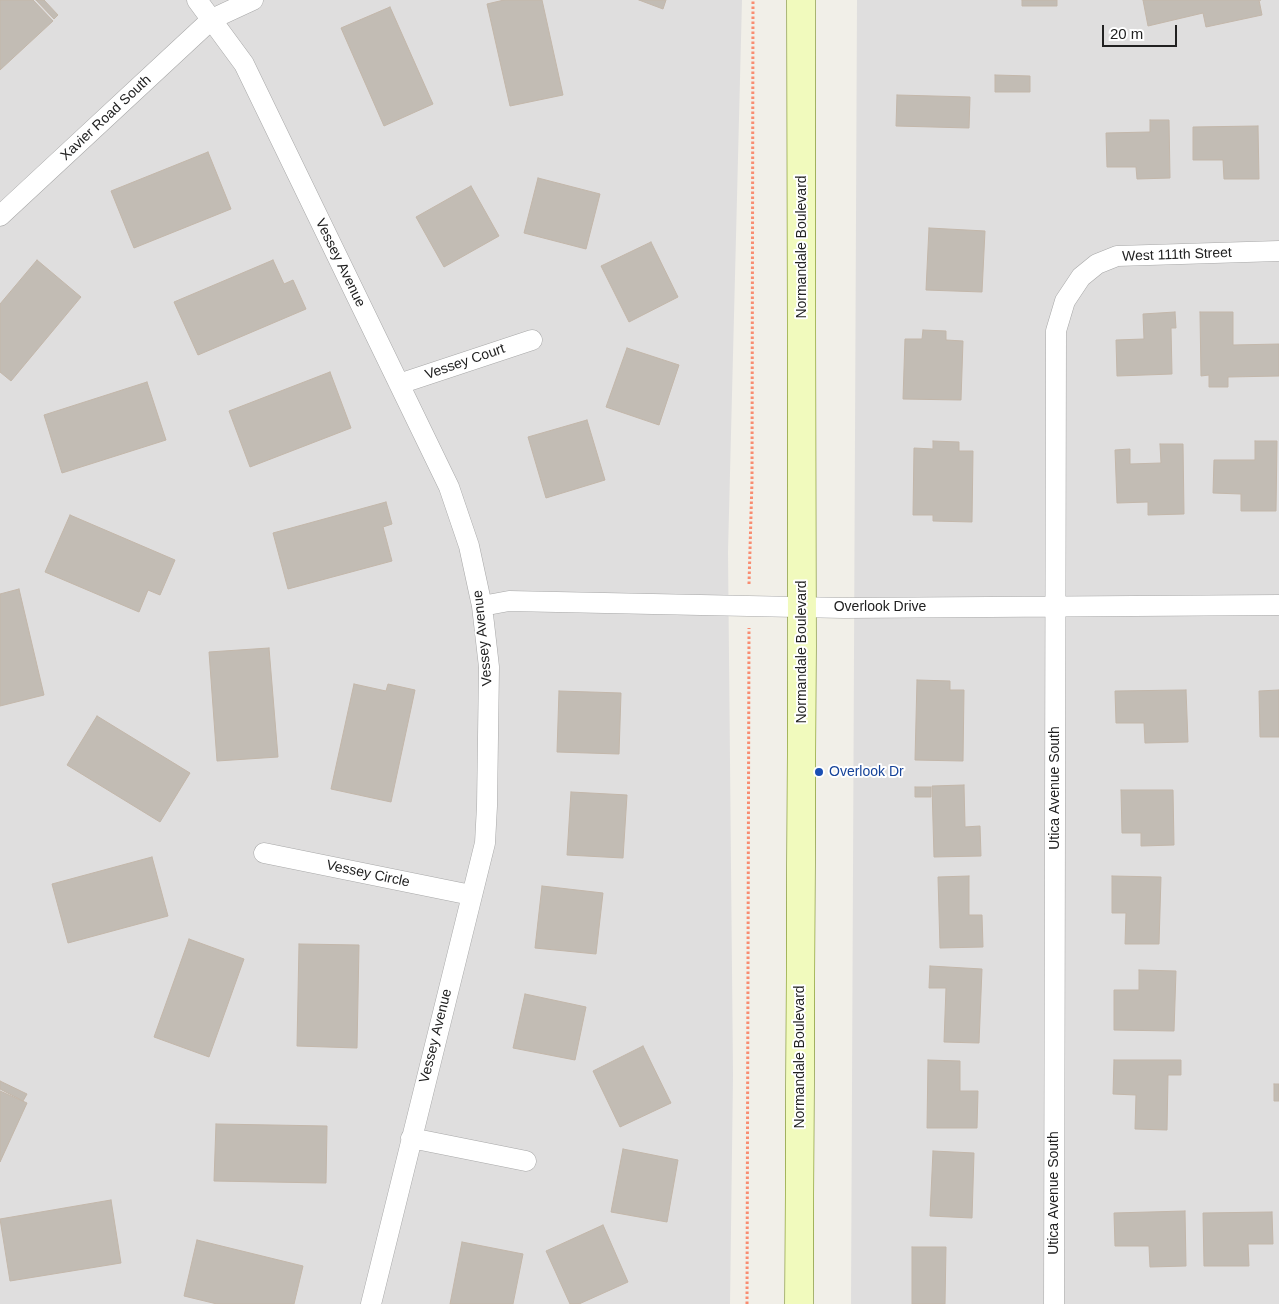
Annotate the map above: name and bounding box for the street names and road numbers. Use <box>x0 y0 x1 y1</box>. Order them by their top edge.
street label: Xavier Road South <box>57 72 155 164</box>
street label: Normandale Boulevard <box>794 175 810 319</box>
street label: Vessey Avenue <box>311 216 369 310</box>
street label: West 111th Street <box>1122 245 1232 265</box>
street label: Vessey Court <box>423 341 507 383</box>
street label: Normandale Boulevard <box>794 580 810 724</box>
street label: Vessey Avenue <box>470 589 496 687</box>
street label: Overlook Drive <box>834 599 926 615</box>
street label: Utica Avenue South <box>1047 726 1063 850</box>
street label: Vessey Circle <box>325 857 411 891</box>
street label: Normandale Boulevard <box>792 985 808 1129</box>
street label: Vessey Avenue <box>416 987 456 1085</box>
street label: Utica Avenue South <box>1046 1131 1062 1255</box>

